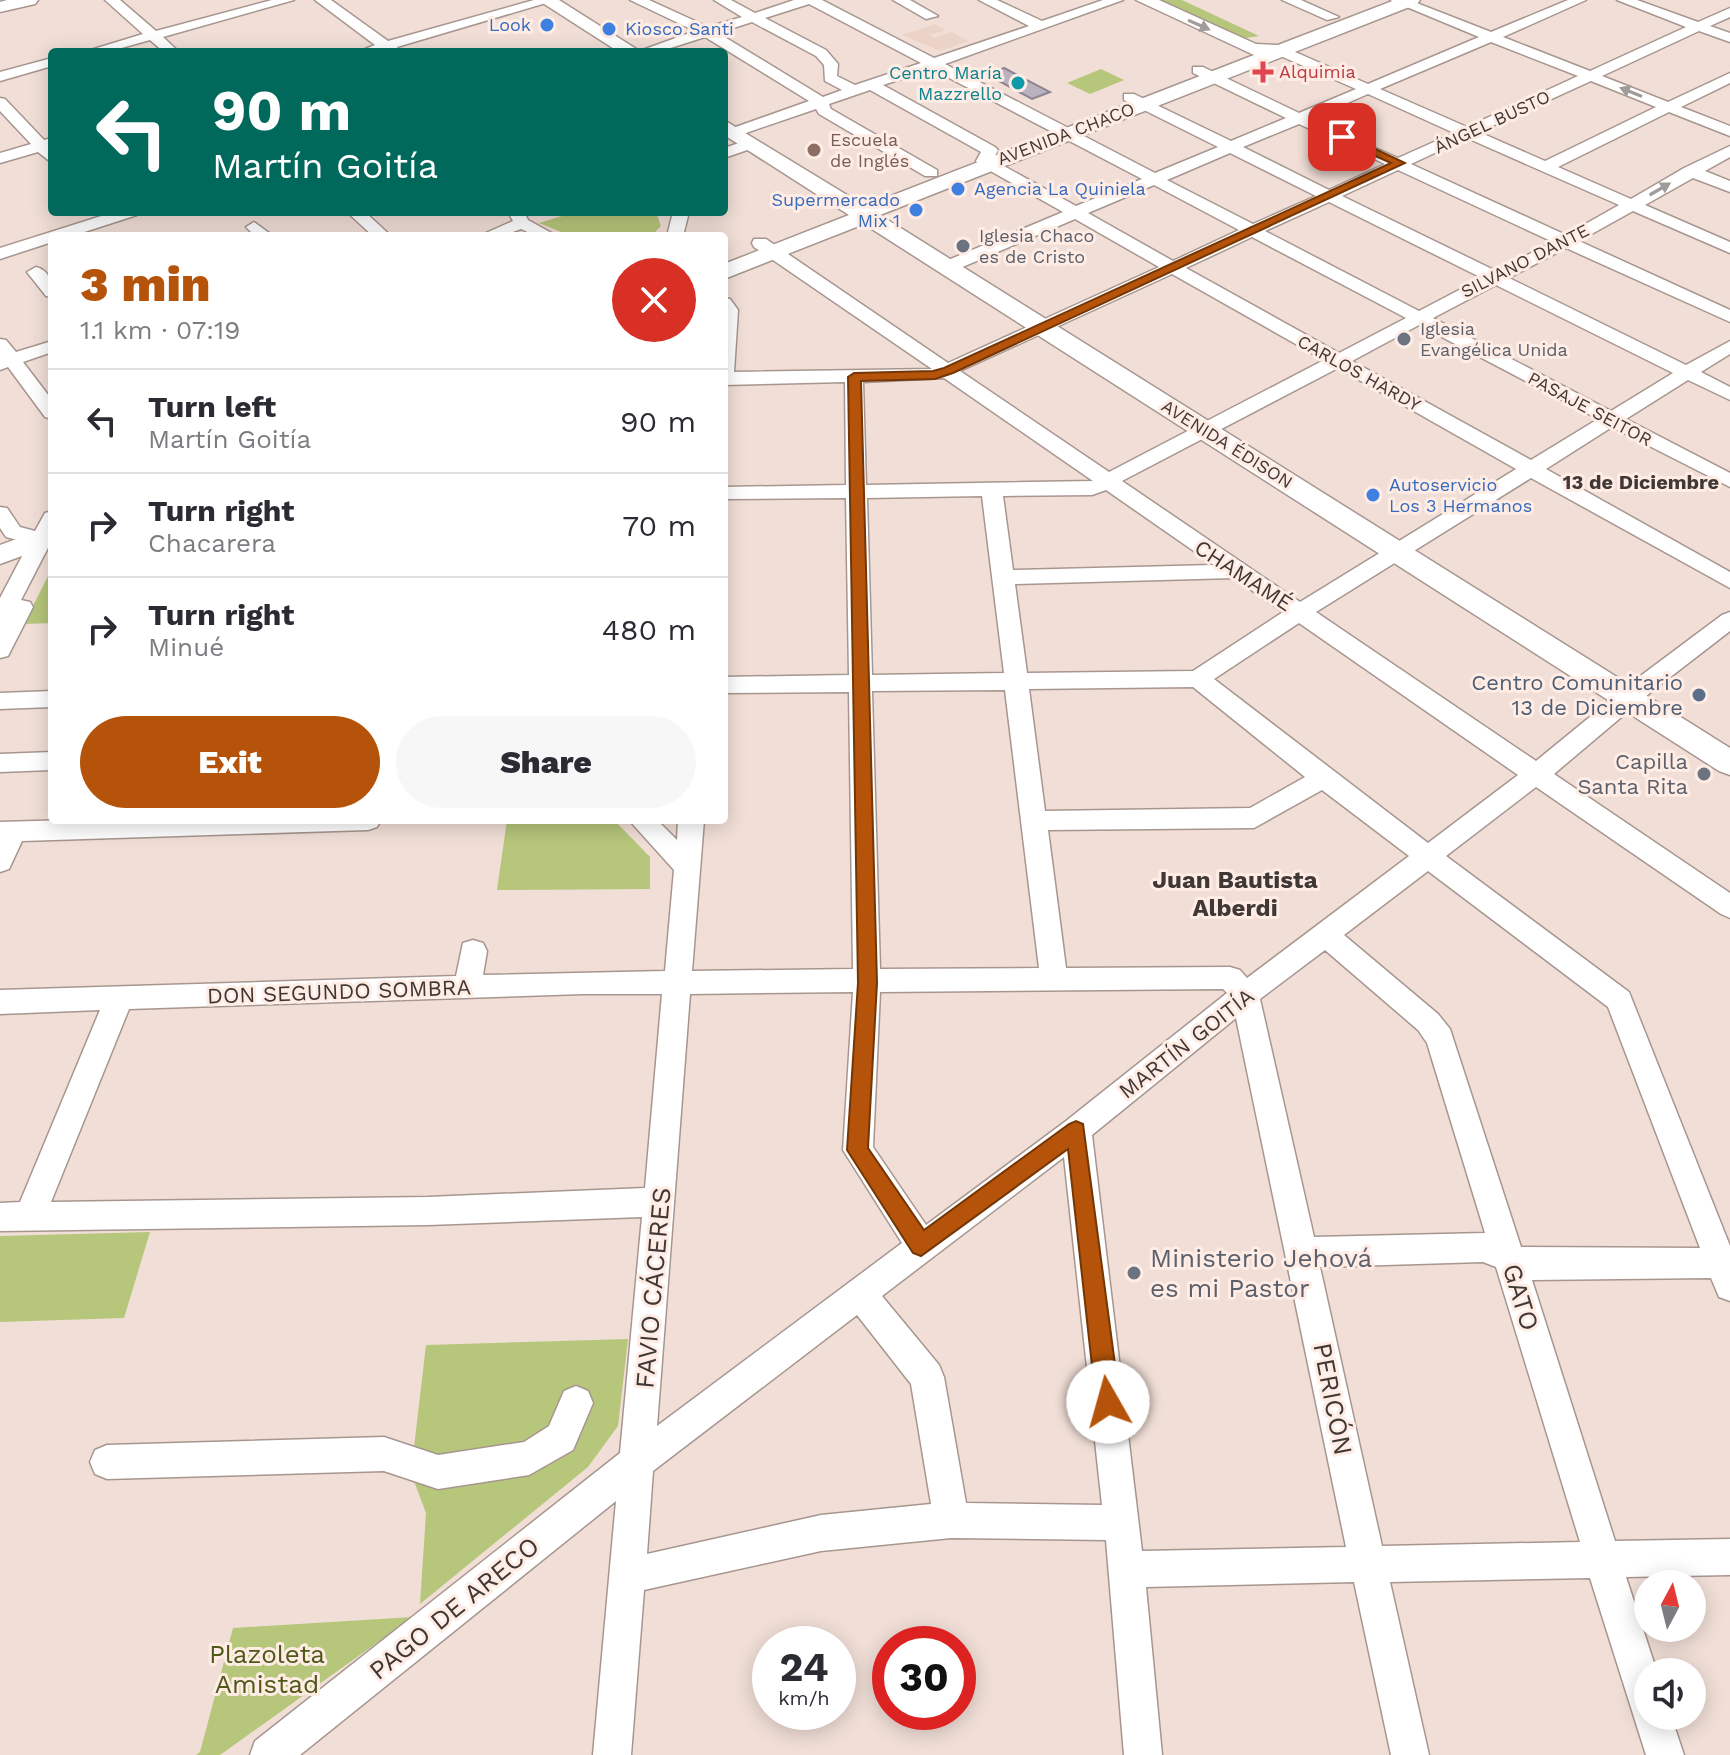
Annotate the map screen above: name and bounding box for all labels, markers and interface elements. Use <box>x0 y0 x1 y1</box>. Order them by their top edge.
place label: Look <box>489 14 531 35</box>
marker: Look <box>538 16 556 34</box>
place label: Kiosco Santi <box>625 18 734 39</box>
one-way arrow <box>1187 18 1211 31</box>
marker: Kiosco Santi <box>600 20 618 38</box>
place label: Alquimia <box>1279 61 1356 82</box>
place label: Centro María Mazzrello <box>889 62 1002 104</box>
marker: Alquimia <box>1254 63 1272 81</box>
marker: Centro María Mazzrello <box>1009 74 1027 92</box>
text: 90 m <box>212 78 351 144</box>
icon: left <box>80 80 184 184</box>
one-way arrow <box>1619 85 1643 98</box>
street label: ÁNGEL BUSTO <box>1430 86 1553 158</box>
street label: AVENIDA CHACO <box>994 98 1137 169</box>
pin <box>1308 103 1376 171</box>
icon: arrive <box>1320 115 1364 159</box>
place label: Escuela de Inglés <box>830 129 909 171</box>
marker: Escuela de Inglés <box>805 141 823 159</box>
text: Martín Goitía <box>212 145 438 187</box>
place label: Agencia La Quiniela <box>974 178 1146 199</box>
marker: Agencia La Quiniela <box>949 180 967 198</box>
one-way arrow <box>1649 182 1671 196</box>
place label: Supermercado Mix 1 <box>771 189 900 231</box>
marker: Supermercado Mix 1 <box>907 201 925 219</box>
street label: SILVANO DANTE <box>1457 219 1592 302</box>
place label: Iglesia Chaco es de Cristo <box>979 225 1094 267</box>
marker: Iglesia Chaco es de Cristo <box>954 237 972 255</box>
text: 3 min <box>80 256 211 313</box>
button: close <box>612 258 696 342</box>
text: 1.1 km · 07:19 <box>80 315 240 345</box>
place label: Iglesia Evangélica Unida <box>1420 318 1568 360</box>
street label: CARLOS HARDY <box>1294 330 1425 415</box>
marker: Iglesia Evangélica Unida <box>1395 330 1413 348</box>
street label: PASAJE SEITOR <box>1525 367 1656 450</box>
text: Turn left <box>148 389 276 424</box>
street label: AVENIDA ÉDISON <box>1158 395 1297 492</box>
icon: left <box>80 399 124 443</box>
text: 90 m <box>620 404 696 439</box>
text: Martín Goitía <box>148 424 311 454</box>
district label: 13 de Diciembre <box>1563 470 1719 494</box>
place label: Autoservicio Los 3 Hermanos <box>1389 474 1532 516</box>
marker: Autoservicio Los 3 Hermanos <box>1364 486 1382 504</box>
text: Turn right <box>148 493 294 528</box>
icon: right <box>80 503 124 547</box>
text: 70 m <box>622 508 696 543</box>
text: Chacarera <box>148 528 276 558</box>
street label: CHAMAMÉ <box>1190 534 1297 616</box>
text: Turn right <box>148 597 294 632</box>
icon: right <box>80 607 124 651</box>
text: 480 m <box>602 612 696 647</box>
text: Minué <box>148 632 224 662</box>
place label: Centro Comunitario 13 de Diciembre <box>1471 670 1683 720</box>
marker: Centro Comunitario 13 de Diciembre <box>1690 686 1708 704</box>
button: Exit <box>80 716 380 808</box>
button: Share <box>396 716 696 808</box>
place label: Capilla Santa Rita <box>1577 749 1688 799</box>
marker: Capilla Santa Rita <box>1695 765 1713 783</box>
district label: Juan Bautista Alberdi <box>1152 866 1318 922</box>
street label: DON SEGUNDO SOMBRA <box>207 974 471 1009</box>
street label: MARTÍN GOITÍA <box>1114 983 1259 1104</box>
street label: FAVIO CÁCERES <box>629 1186 677 1390</box>
place label: Ministerio Jehová es mi Pastor <box>1150 1243 1372 1303</box>
street label: GATO <box>1497 1260 1545 1334</box>
marker: Ministerio Jehová es mi Pastor <box>1125 1264 1143 1282</box>
street label: PERICÓN <box>1307 1340 1359 1458</box>
position arrow <box>1066 1360 1150 1444</box>
street label: PAGO DE ARECO <box>363 1530 545 1686</box>
north arrow <box>1634 1570 1706 1642</box>
map controls <box>1634 1570 1706 1730</box>
speed limit sign: 30 <box>872 1626 976 1730</box>
park label: Plazoleta Amistad <box>209 1639 325 1699</box>
text: 24 <box>779 1644 829 1691</box>
button: sound <box>1634 1658 1706 1730</box>
text: km/h <box>778 1686 830 1710</box>

